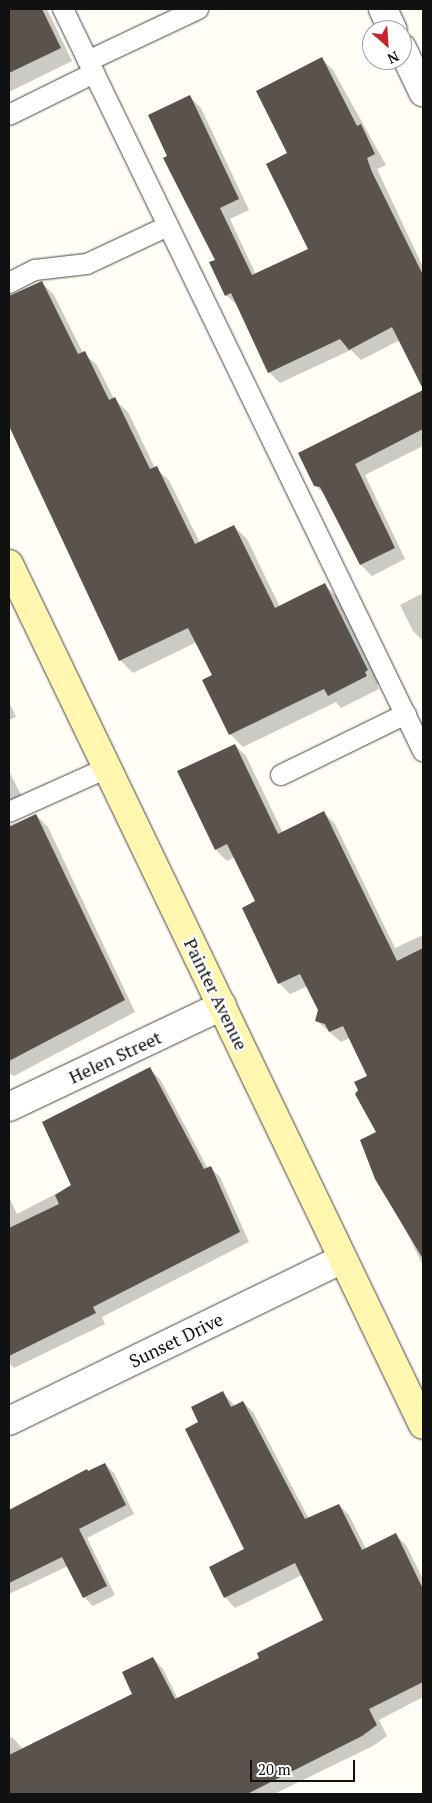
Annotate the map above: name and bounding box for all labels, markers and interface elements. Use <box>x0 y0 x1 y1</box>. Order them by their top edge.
north arrow <box>362 20 412 70</box>
text: N <box>384 47 402 69</box>
street label: Painter Avenue <box>180 935 252 1053</box>
street label: Helen Street <box>65 1026 165 1088</box>
street label: Sunset Drive <box>126 1308 226 1372</box>
scale bar <box>252 1750 357 1782</box>
text: 20 m <box>258 1759 291 1779</box>

